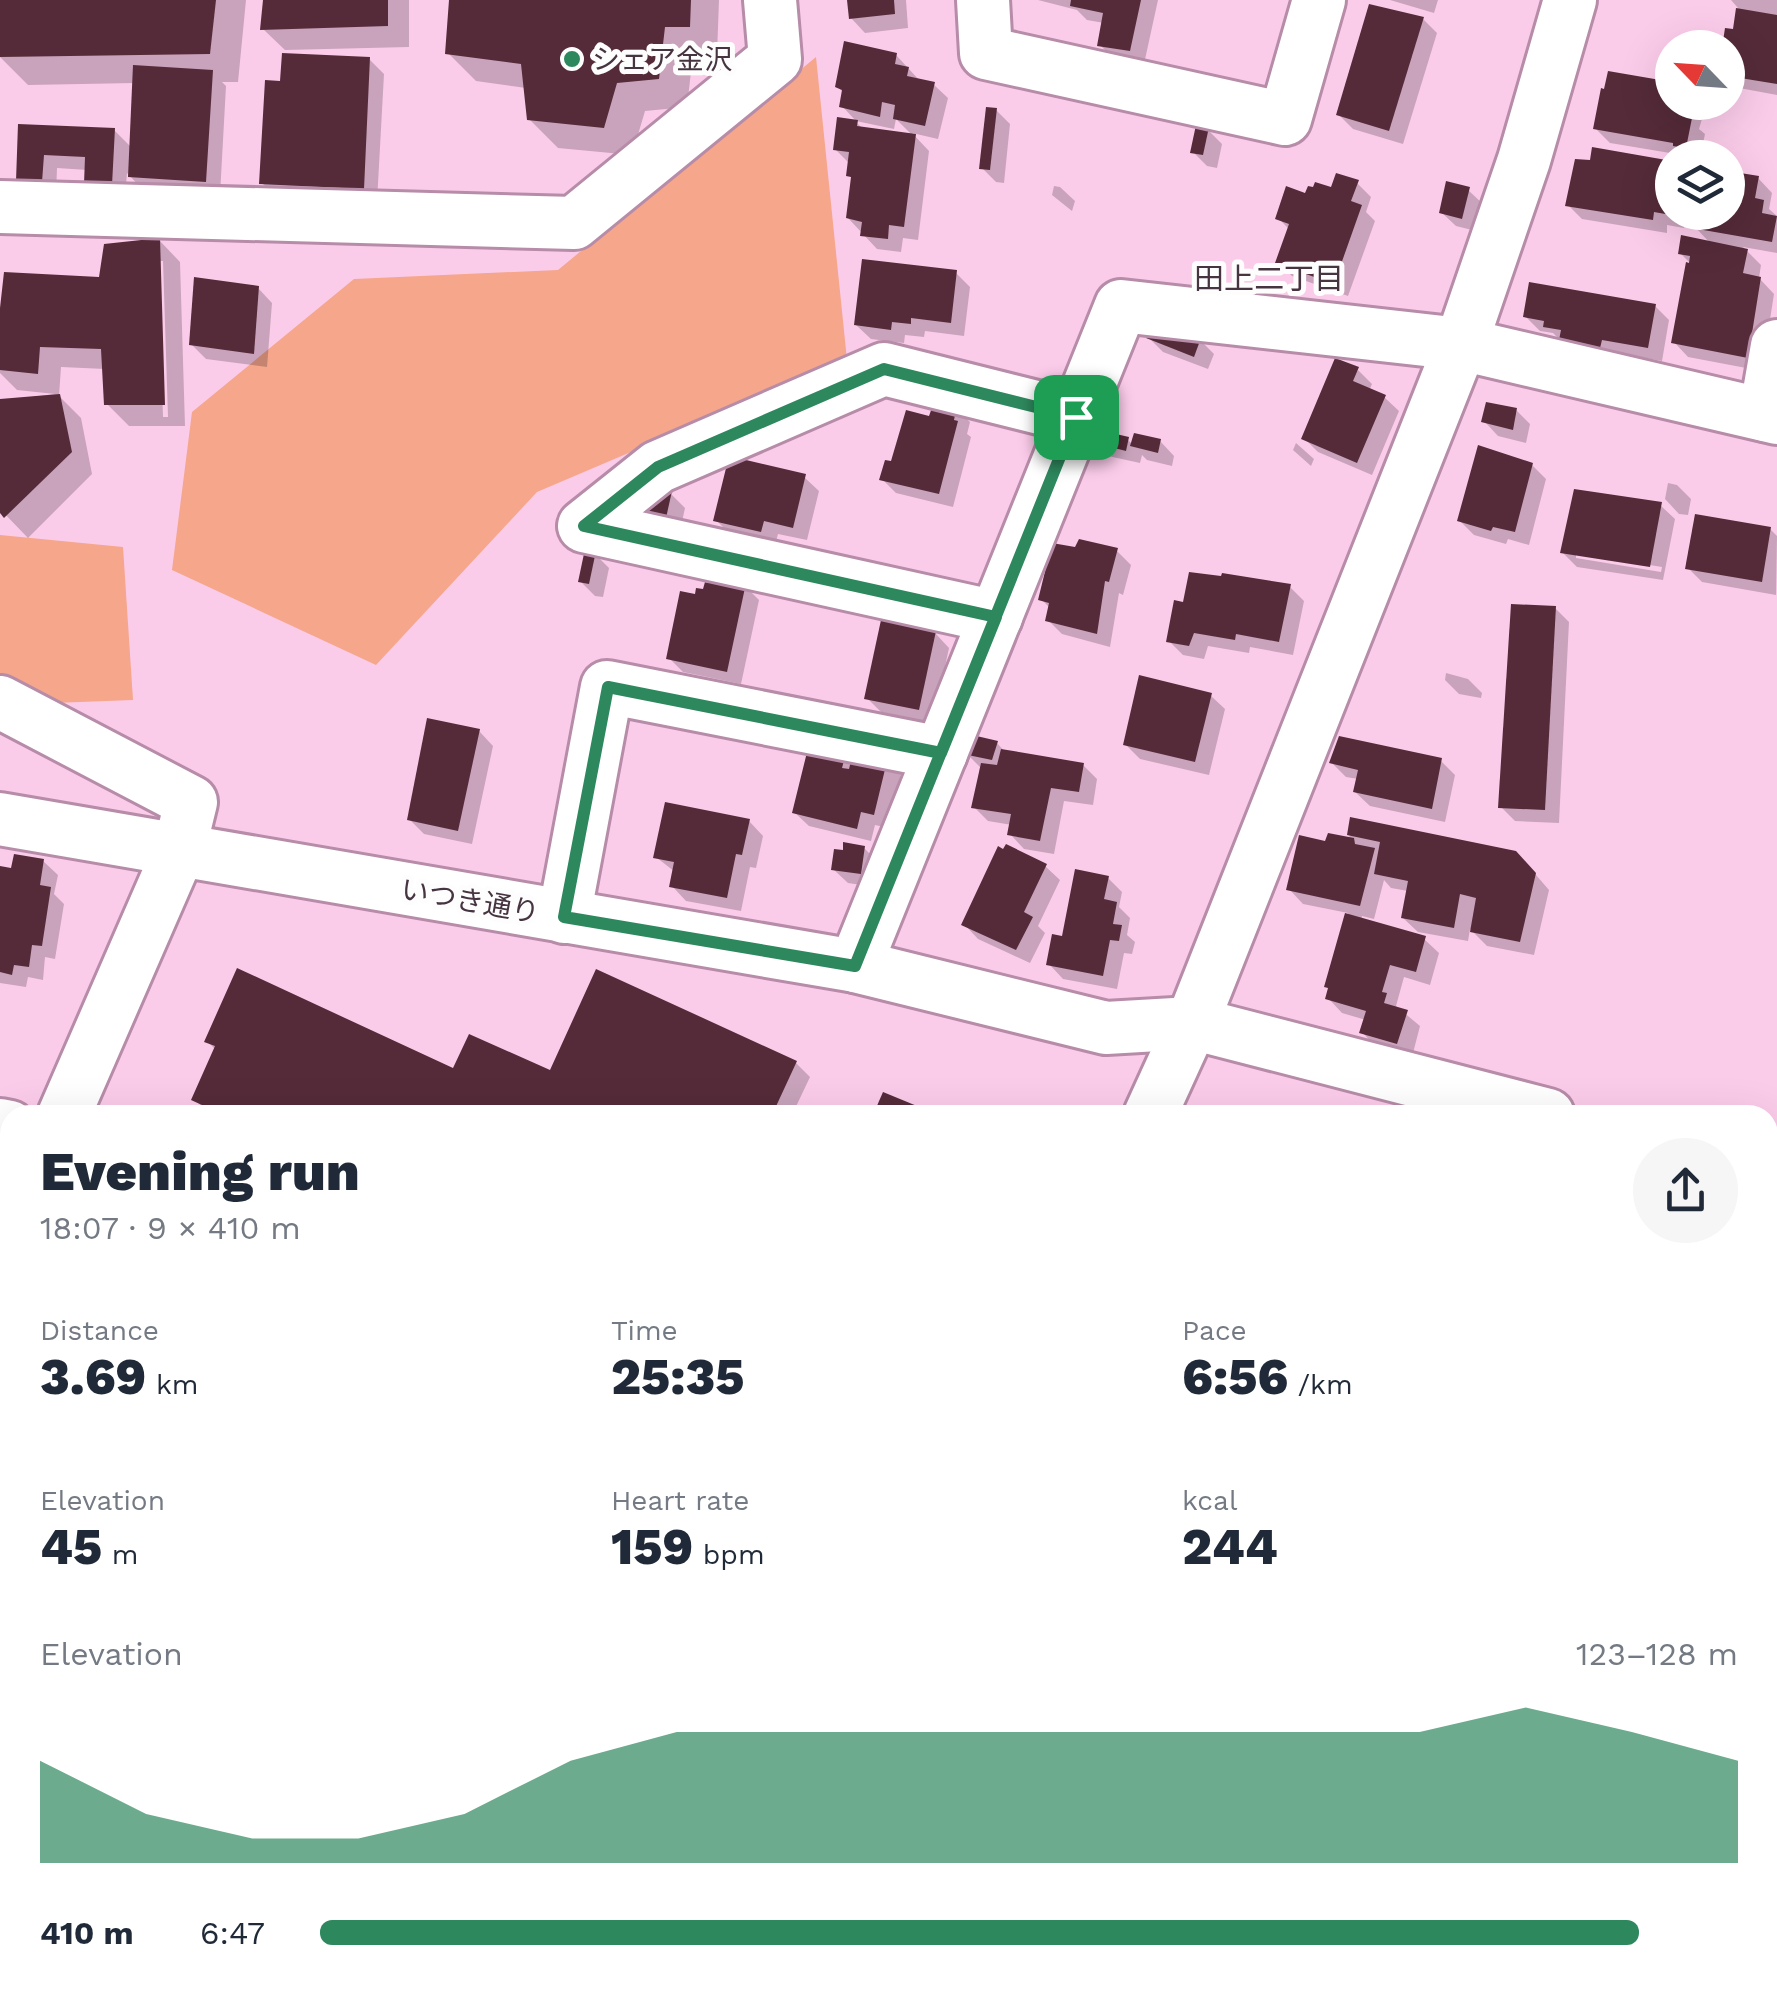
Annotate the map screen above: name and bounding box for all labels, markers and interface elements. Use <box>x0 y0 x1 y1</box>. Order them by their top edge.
north arrow <box>1655 30 1745 120</box>
map controls <box>1655 30 1745 230</box>
place label: シェア金沢 <box>592 43 732 76</box>
marker: シェア金沢 <box>561 48 583 70</box>
button: layers <box>1655 140 1745 230</box>
district label: 田上二丁目 <box>1194 261 1344 296</box>
pin <box>1034 375 1119 460</box>
icon: arrive <box>1049 390 1104 445</box>
street label: いつき通り <box>398 873 542 929</box>
button: share <box>1633 1138 1738 1243</box>
text: Evening run <box>40 1139 360 1203</box>
text: 18:07 · 9 × 410 m <box>40 1209 301 1247</box>
text: Distance <box>40 1314 159 1347</box>
text: Time <box>611 1314 678 1347</box>
text: Pace <box>1182 1314 1247 1347</box>
text: 3.69 <box>40 1347 146 1406</box>
text: 25:35 <box>611 1347 744 1406</box>
text: 6:56 <box>1182 1347 1288 1406</box>
text: km <box>146 1368 199 1401</box>
text: /km <box>1288 1368 1353 1401</box>
text: Elevation <box>40 1484 165 1517</box>
text: Heart rate <box>611 1484 749 1517</box>
text: kcal <box>1182 1484 1237 1517</box>
text: 45 <box>40 1517 102 1576</box>
text: 159 <box>611 1517 693 1576</box>
text: 244 <box>1182 1517 1278 1576</box>
text: m <box>102 1538 138 1571</box>
text: bpm <box>693 1538 765 1571</box>
text: Elevation <box>40 1635 183 1673</box>
text: 123–128 m <box>1576 1635 1738 1673</box>
text: 410 m <box>40 1914 134 1952</box>
text: 6:47 <box>200 1914 265 1952</box>

